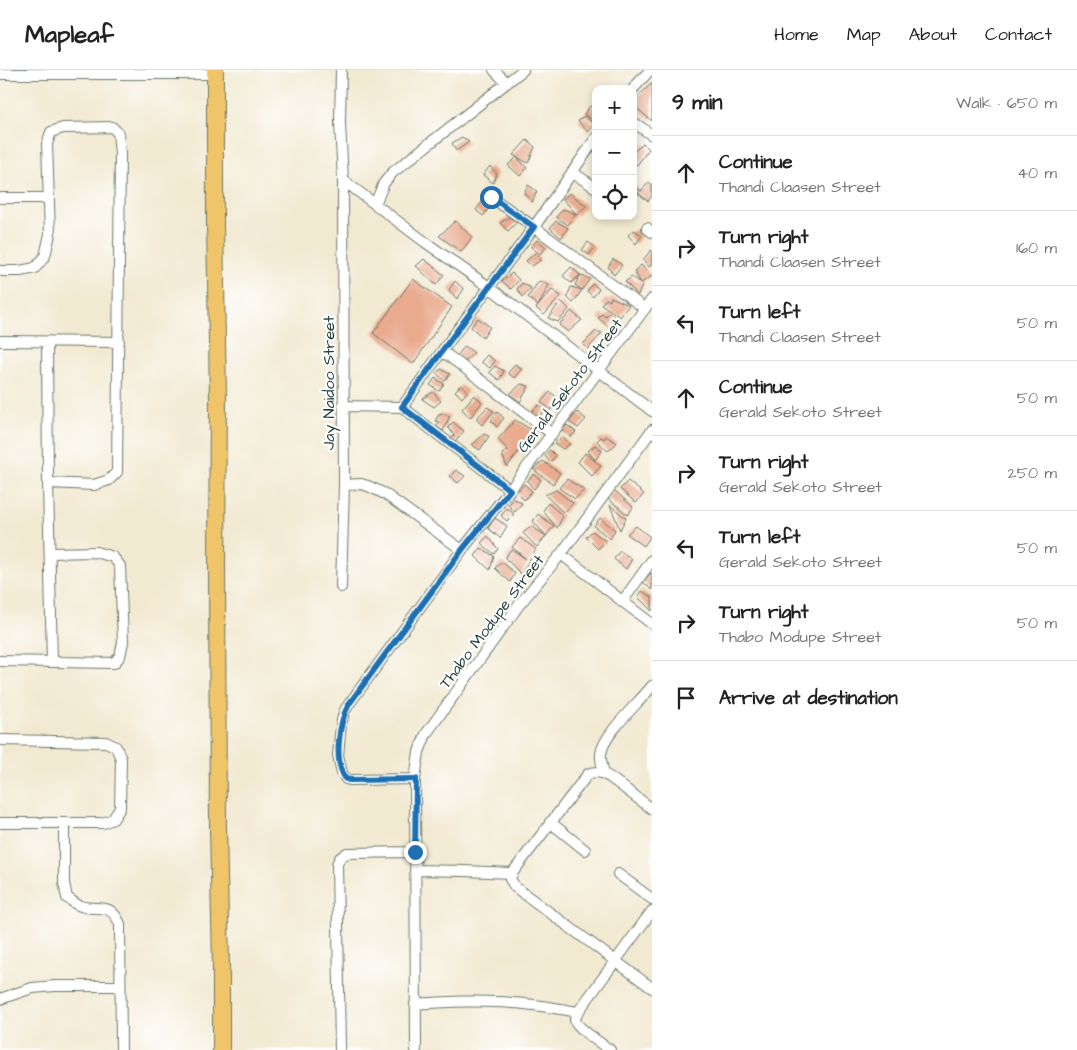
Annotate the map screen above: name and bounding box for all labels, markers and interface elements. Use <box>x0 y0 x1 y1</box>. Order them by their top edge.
text: Mapleaf <box>25 18 114 52</box>
text: Home <box>774 22 819 47</box>
text: Map <box>847 22 881 47</box>
text: About <box>909 22 957 47</box>
text: Contact <box>985 22 1052 47</box>
map controls <box>592 85 637 220</box>
button: + <box>592 85 637 130</box>
text: 9 min <box>672 88 722 117</box>
text: Walk · 650 m <box>956 92 1057 114</box>
button: − <box>592 130 637 175</box>
text: Continue <box>719 149 793 176</box>
icon: ahead <box>672 159 700 187</box>
text: 40 m <box>1017 162 1057 184</box>
button: locate <box>592 175 637 220</box>
text: Thandi Claasen Street <box>719 176 881 198</box>
route start <box>480 186 503 209</box>
text: Turn right <box>719 224 808 251</box>
icon: right <box>672 234 700 262</box>
text: 160 m <box>1016 237 1057 259</box>
text: Thandi Claasen Street <box>719 251 881 273</box>
text: Turn left <box>719 299 800 326</box>
icon: left <box>672 309 700 337</box>
text: 50 m <box>1017 312 1057 334</box>
street label: Gerald Sekoto Street <box>512 314 628 457</box>
street label: Jay Naidoo Street <box>318 315 341 450</box>
text: Thandi Claasen Street <box>719 326 881 348</box>
text: Continue <box>719 374 793 401</box>
icon: ahead <box>672 384 700 412</box>
text: 50 m <box>1017 387 1057 409</box>
text: Gerald Sekoto Street <box>719 401 882 423</box>
text: Turn right <box>719 449 808 476</box>
icon: right <box>672 459 700 487</box>
text: 250 m <box>1008 462 1057 484</box>
text: Gerald Sekoto Street <box>719 476 882 498</box>
text: Turn left <box>719 524 800 551</box>
icon: left <box>672 534 700 562</box>
text: 50 m <box>1017 537 1057 559</box>
street label: Thabo Modupe Street <box>434 550 550 693</box>
text: Gerald Sekoto Street <box>719 551 882 573</box>
text: Turn right <box>719 599 808 626</box>
icon: right <box>672 609 700 637</box>
text: 50 m <box>1017 612 1057 634</box>
text: Thabo Modupe Street <box>719 626 881 648</box>
icon: arrive <box>672 684 700 712</box>
text: Arrive at destination <box>719 685 898 712</box>
route end <box>404 841 427 864</box>

